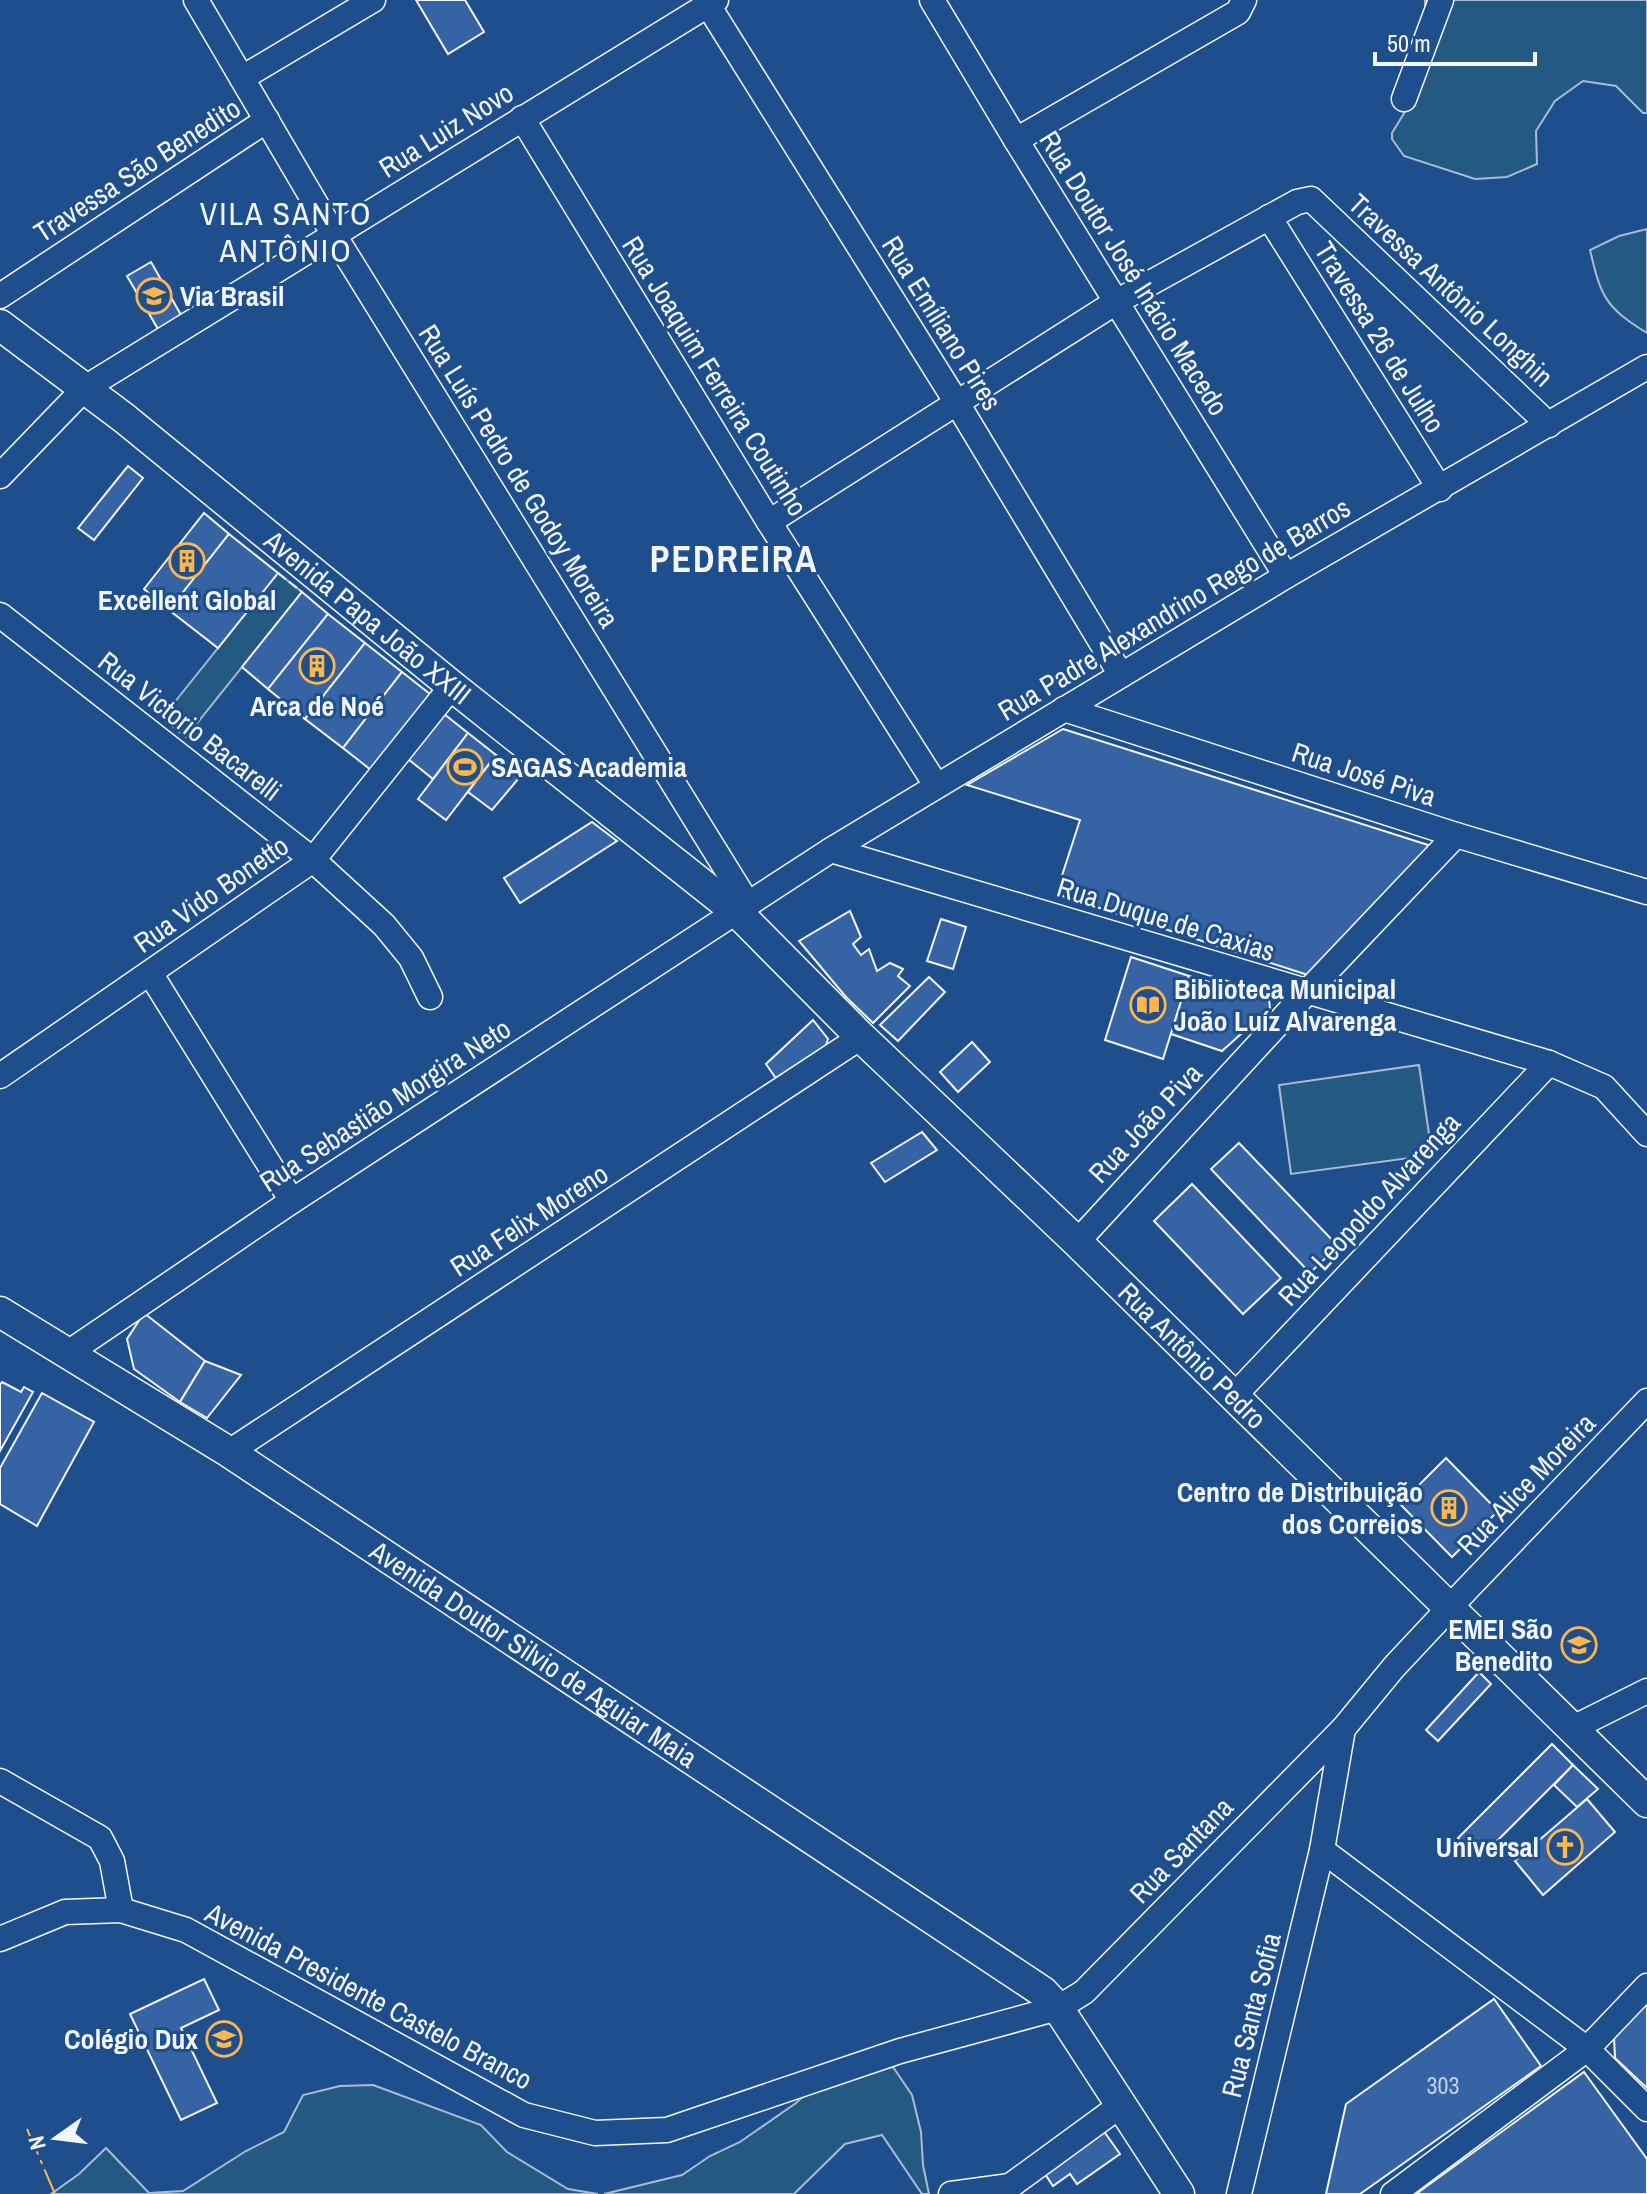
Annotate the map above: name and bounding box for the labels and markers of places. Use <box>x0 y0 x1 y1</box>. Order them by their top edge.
school or university icon: Via Brasil <box>135 277 173 315</box>
place label: Via Brasil <box>180 277 284 315</box>
building icon: Excellent Global <box>168 542 206 580</box>
place label: Excellent Global <box>98 581 276 619</box>
building icon: Arca de Noé <box>298 647 336 685</box>
place label: Arca de Noé <box>250 687 384 725</box>
sports icon: SAGAS Academia <box>446 748 484 786</box>
place label: SAGAS Academia <box>491 748 687 786</box>
place label: Biblioteca Municipal João Luíz Alvarenga <box>1174 970 1397 1040</box>
library icon: Biblioteca Municipal João Luíz Alvarenga <box>1129 986 1167 1024</box>
place label: Centro de Distribuição dos Correios <box>1177 1473 1423 1543</box>
building icon: Centro de Distribuição dos Correios <box>1430 1489 1468 1527</box>
place label: EMEI São Benedito <box>1448 1610 1553 1680</box>
school or university icon: EMEI São Benedito <box>1560 1626 1598 1664</box>
place label: Universal <box>1436 1828 1539 1866</box>
church icon: Universal <box>1546 1828 1584 1866</box>
place label: Colégio Dux <box>64 2020 198 2058</box>
school or university icon: Colégio Dux <box>205 2020 243 2058</box>

